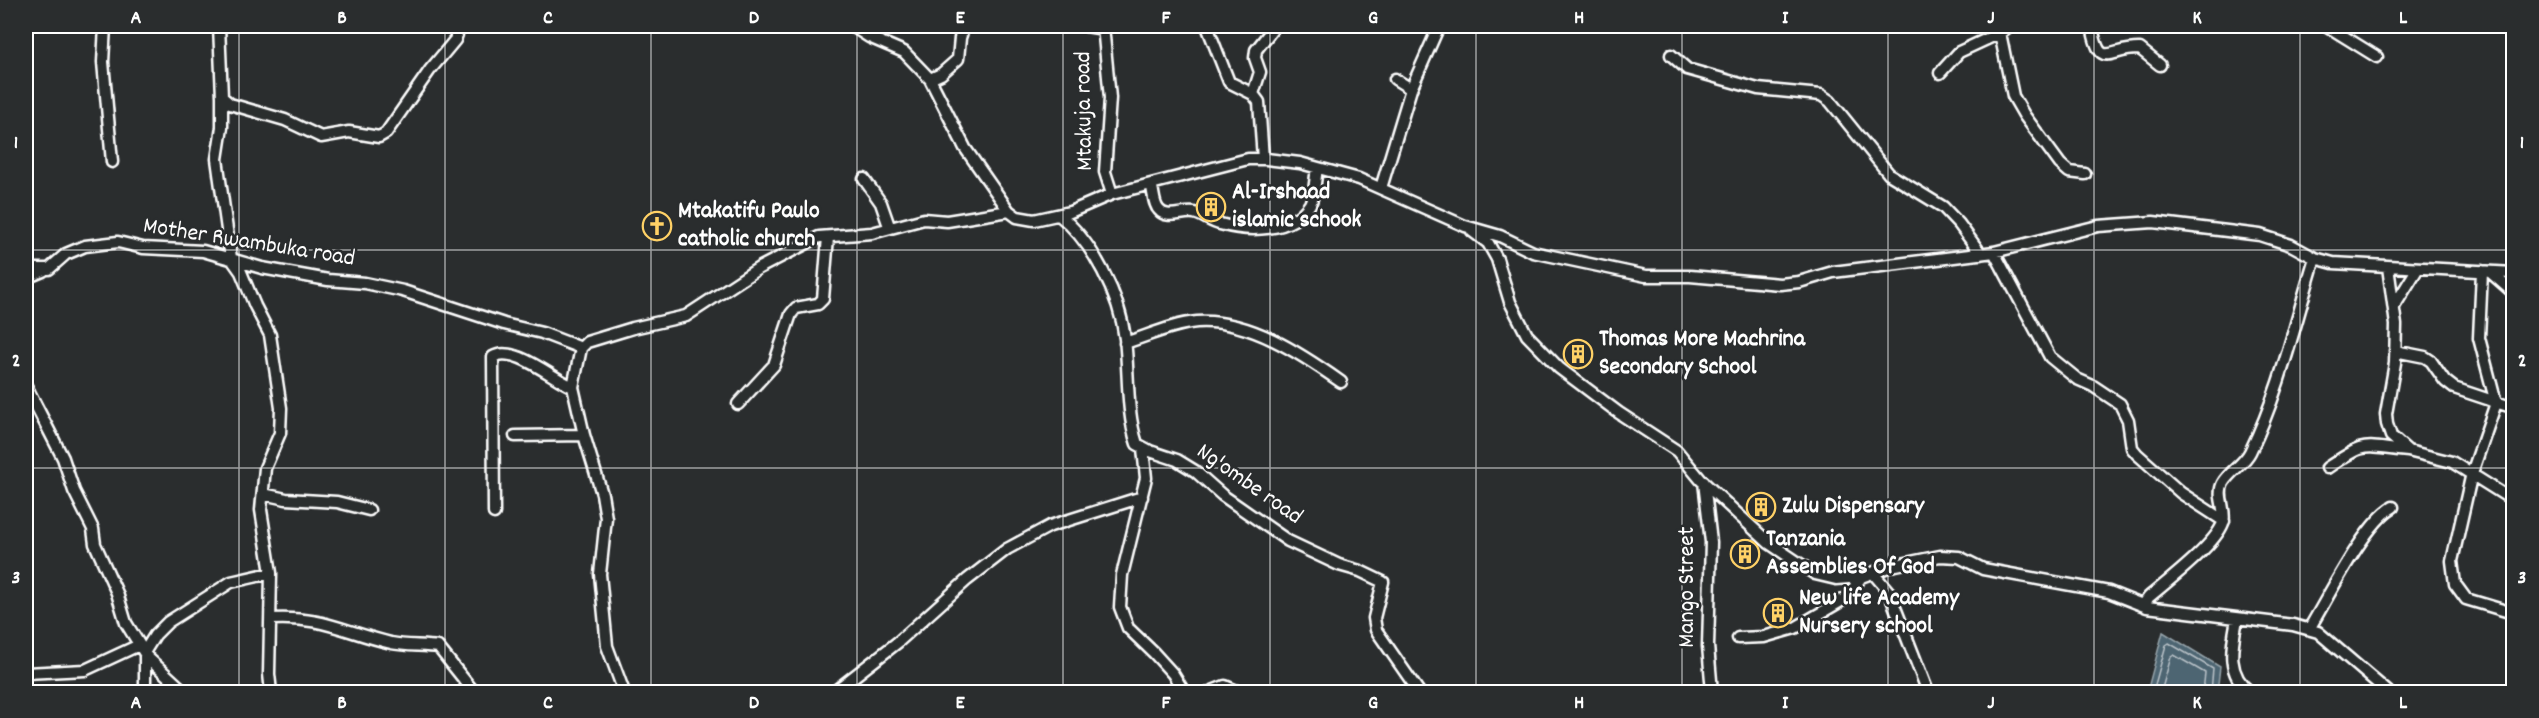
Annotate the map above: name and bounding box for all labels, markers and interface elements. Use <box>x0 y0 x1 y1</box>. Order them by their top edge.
text: A <box>131 5 142 33</box>
text: B <box>337 5 347 33</box>
text: C <box>543 5 553 33</box>
text: D <box>749 5 760 33</box>
text: E <box>955 5 965 33</box>
text: F <box>1162 5 1172 33</box>
text: G <box>1368 5 1378 33</box>
text: H <box>1574 5 1584 33</box>
text: I <box>1782 5 1789 33</box>
text: J <box>1987 5 1995 33</box>
text: K <box>2192 5 2202 33</box>
text: L <box>2399 5 2408 33</box>
street label: Mtakuja road <box>1067 51 1103 171</box>
text: 1 <box>14 130 18 158</box>
text: 1 <box>2520 130 2524 158</box>
place label: Al-Irshaad islamic schook <box>1232 176 1362 238</box>
building icon: Al-Irshaad islamic schook <box>1195 191 1227 223</box>
place label: Mtakatifu Paulo catholic church <box>678 195 820 257</box>
street label: Mother Rwambuka road <box>141 209 357 277</box>
church icon: Mtakatifu Paulo catholic church <box>641 210 673 242</box>
place label: Thomas More Machrina Secondary School <box>1599 323 1806 385</box>
building icon: Thomas More Machrina Secondary School <box>1562 338 1594 370</box>
text: 2 <box>12 348 20 376</box>
text: 2 <box>2518 348 2526 376</box>
street label: Ng'ombe road <box>1189 436 1309 534</box>
place label: Zulu Dispensary <box>1782 490 1925 524</box>
building icon: Zulu Dispensary <box>1745 491 1777 523</box>
place label: Tanzania Assemblies Of God <box>1766 523 1935 585</box>
street label: Mango Street <box>1671 526 1705 648</box>
building icon: Tanzania Assemblies Of God <box>1729 538 1761 570</box>
text: 3 <box>12 565 20 593</box>
text: 3 <box>2518 565 2526 593</box>
place label: New life Academy Nursery school <box>1799 582 1960 644</box>
building icon: New life Academy Nursery school <box>1762 597 1794 629</box>
text: A <box>131 690 142 718</box>
text: B <box>337 690 347 718</box>
text: C <box>543 690 553 718</box>
text: D <box>749 690 760 718</box>
text: E <box>955 690 965 718</box>
text: F <box>1162 690 1172 718</box>
text: G <box>1368 690 1378 718</box>
text: H <box>1574 690 1584 718</box>
text: I <box>1782 690 1789 718</box>
text: J <box>1987 690 1995 718</box>
text: K <box>2192 690 2202 718</box>
text: L <box>2399 690 2408 718</box>

